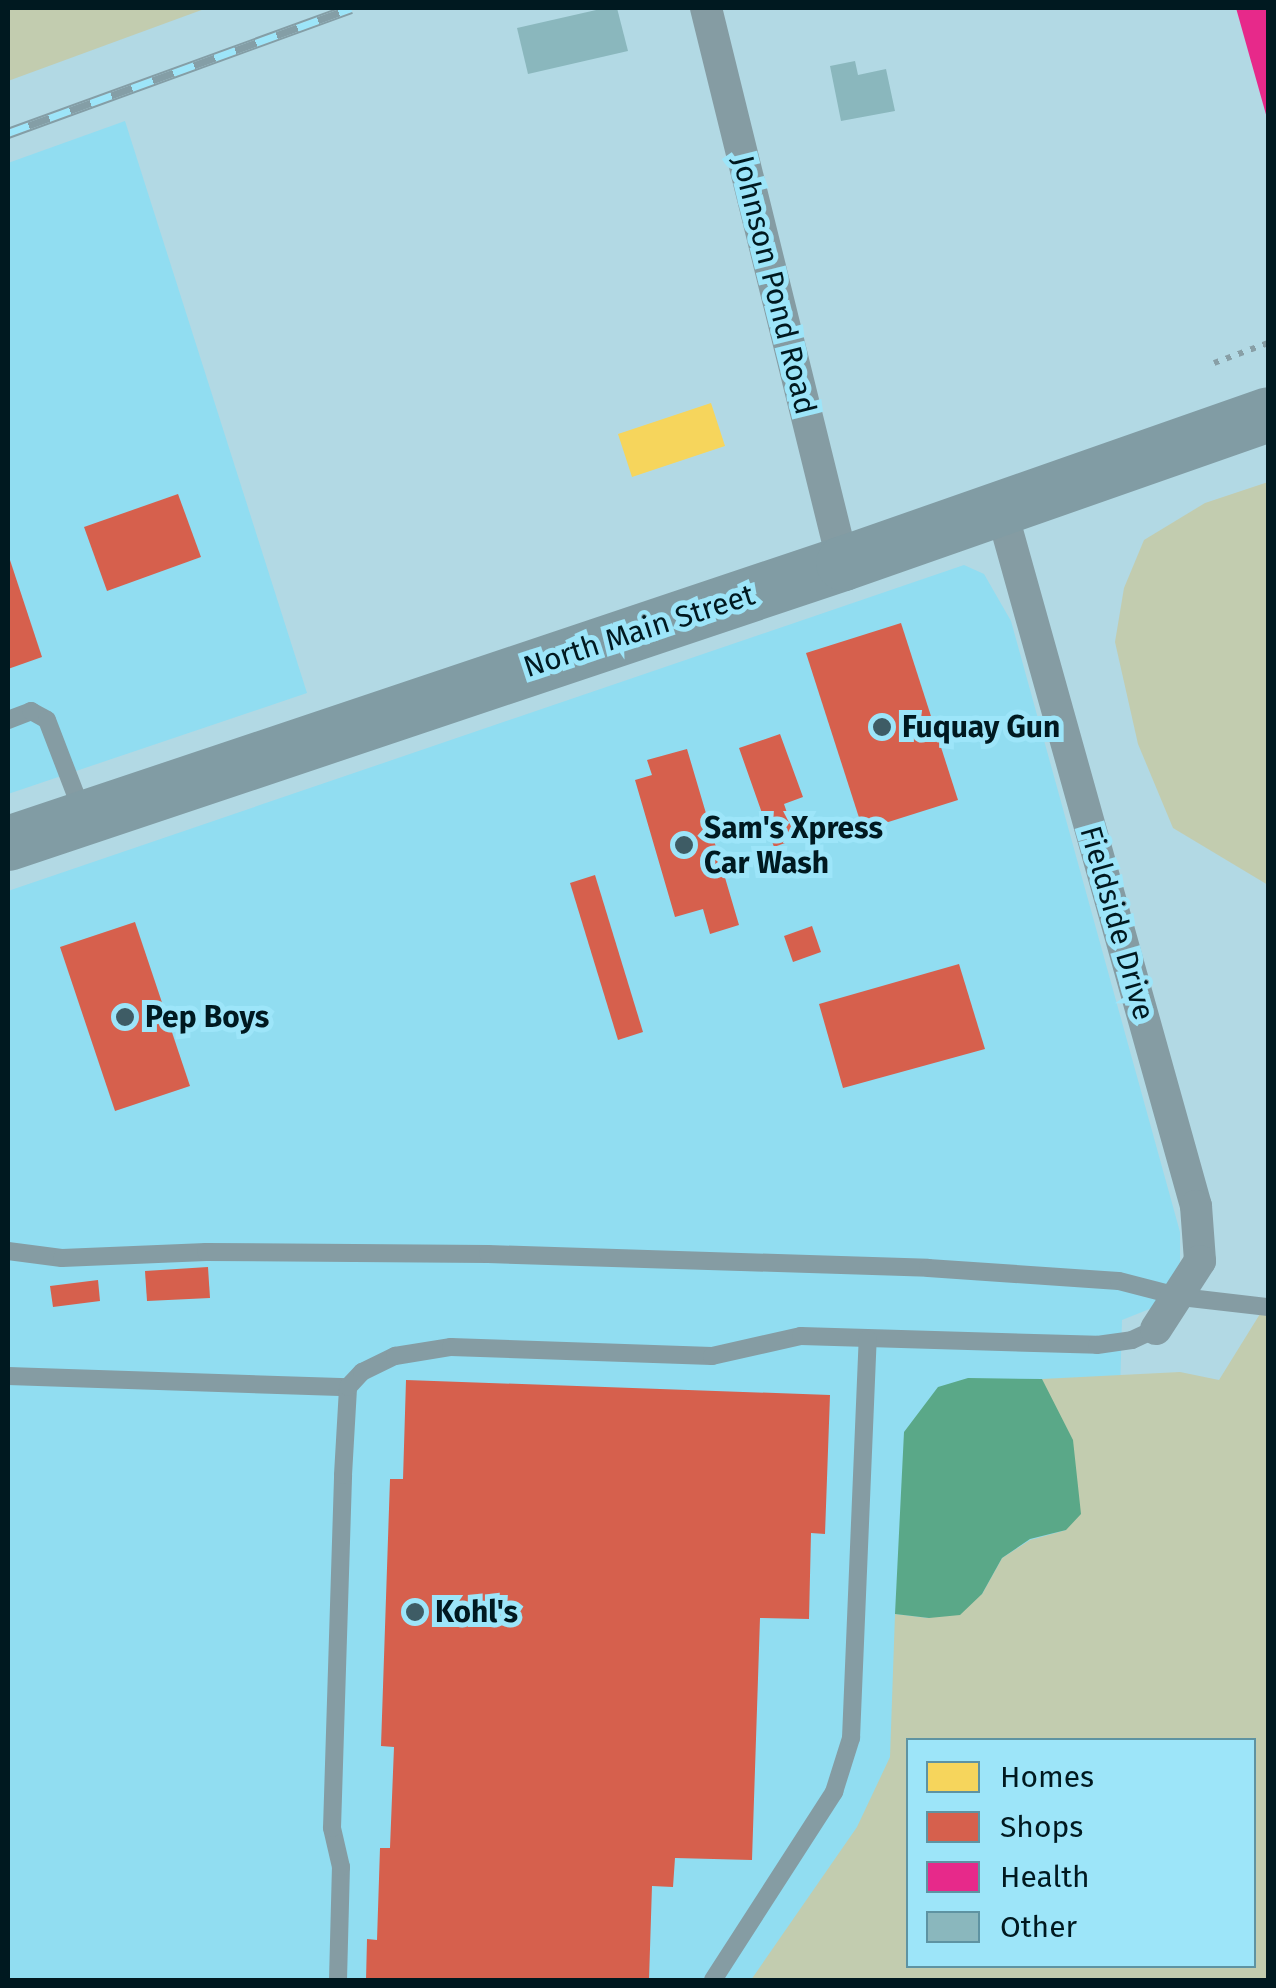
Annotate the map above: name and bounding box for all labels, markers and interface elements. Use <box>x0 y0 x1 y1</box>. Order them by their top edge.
street label: Johnson Pond Road <box>724 152 824 418</box>
street label: North Main Street <box>519 577 759 685</box>
place label: Fuquay Gun <box>902 709 1060 745</box>
marker: Fuquay Gun <box>871 716 893 738</box>
place label: Sam's Xpress Car Wash <box>704 810 883 880</box>
street label: Fieldside Drive <box>1072 822 1162 1024</box>
marker: Sam's Xpress Car Wash <box>673 834 695 856</box>
place label: Pep Boys <box>145 999 269 1035</box>
marker: Pep Boys <box>114 1006 136 1028</box>
place label: Kohl's <box>435 1594 518 1630</box>
marker: Kohl's <box>404 1601 426 1623</box>
legend <box>906 1738 1256 1968</box>
text: Homes <box>1000 1759 1094 1795</box>
text: Shops <box>1000 1809 1083 1845</box>
text: Health <box>1000 1859 1090 1895</box>
text: Other <box>1000 1909 1077 1945</box>

